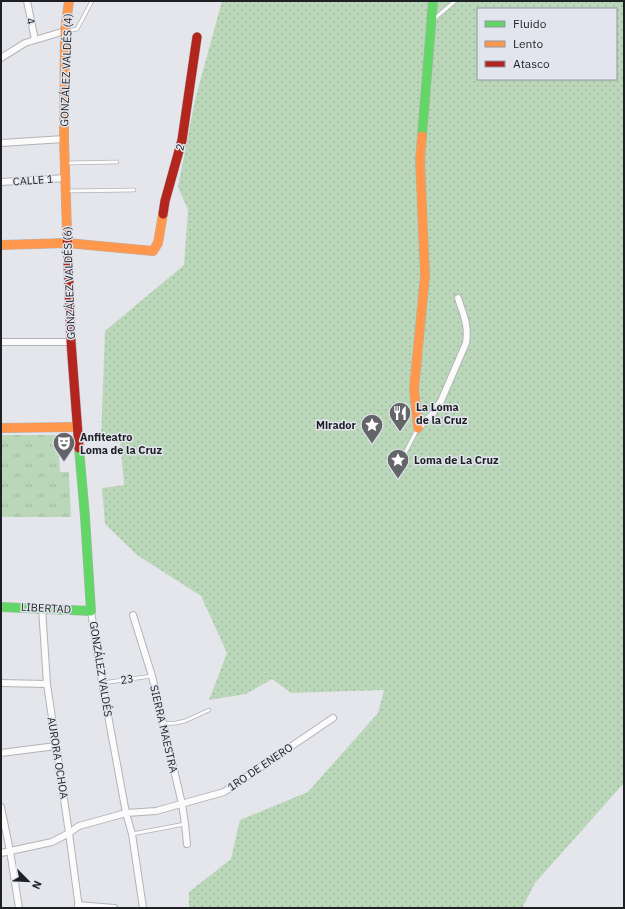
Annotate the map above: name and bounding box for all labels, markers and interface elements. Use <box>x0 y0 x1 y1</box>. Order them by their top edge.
legend <box>477 8 617 80</box>
street label: GONZÁLEZ VALDÉS (4) <box>57 13 75 127</box>
street label: 4 <box>23 16 39 26</box>
text: Fluido <box>513 16 547 31</box>
text: Lento <box>513 36 543 51</box>
text: Atasco <box>513 56 550 71</box>
street label: 2 <box>172 142 188 152</box>
street label: CALLE 1 <box>12 172 54 188</box>
street label: GONZÁLEZ VALDÉS (6) <box>60 226 78 340</box>
restaurant icon: La Loma de la Cruz <box>387 400 413 433</box>
place label: La Loma de la Cruz <box>416 400 468 427</box>
place icon: Mirador <box>359 412 385 445</box>
place label: Mirador <box>316 418 357 432</box>
theatre icon: Anfiteatro Loma de la Cruz <box>51 430 77 463</box>
place label: Anfiteatro Loma de la Cruz <box>80 430 162 457</box>
place icon: Loma de La Cruz <box>385 447 411 480</box>
place label: Loma de La Cruz <box>414 453 499 467</box>
street label: LIBERTAD <box>21 600 71 616</box>
street label: GONZÁLEZ VALDÉS <box>87 620 115 718</box>
street label: 23 <box>119 671 135 687</box>
street label: SIERRA MAESTRA <box>147 684 181 774</box>
street label: AURORA OCHOA <box>45 716 71 800</box>
street label: 1RO DE ENERO <box>225 740 295 794</box>
north arrow <box>8 861 48 901</box>
text: N <box>29 879 45 892</box>

